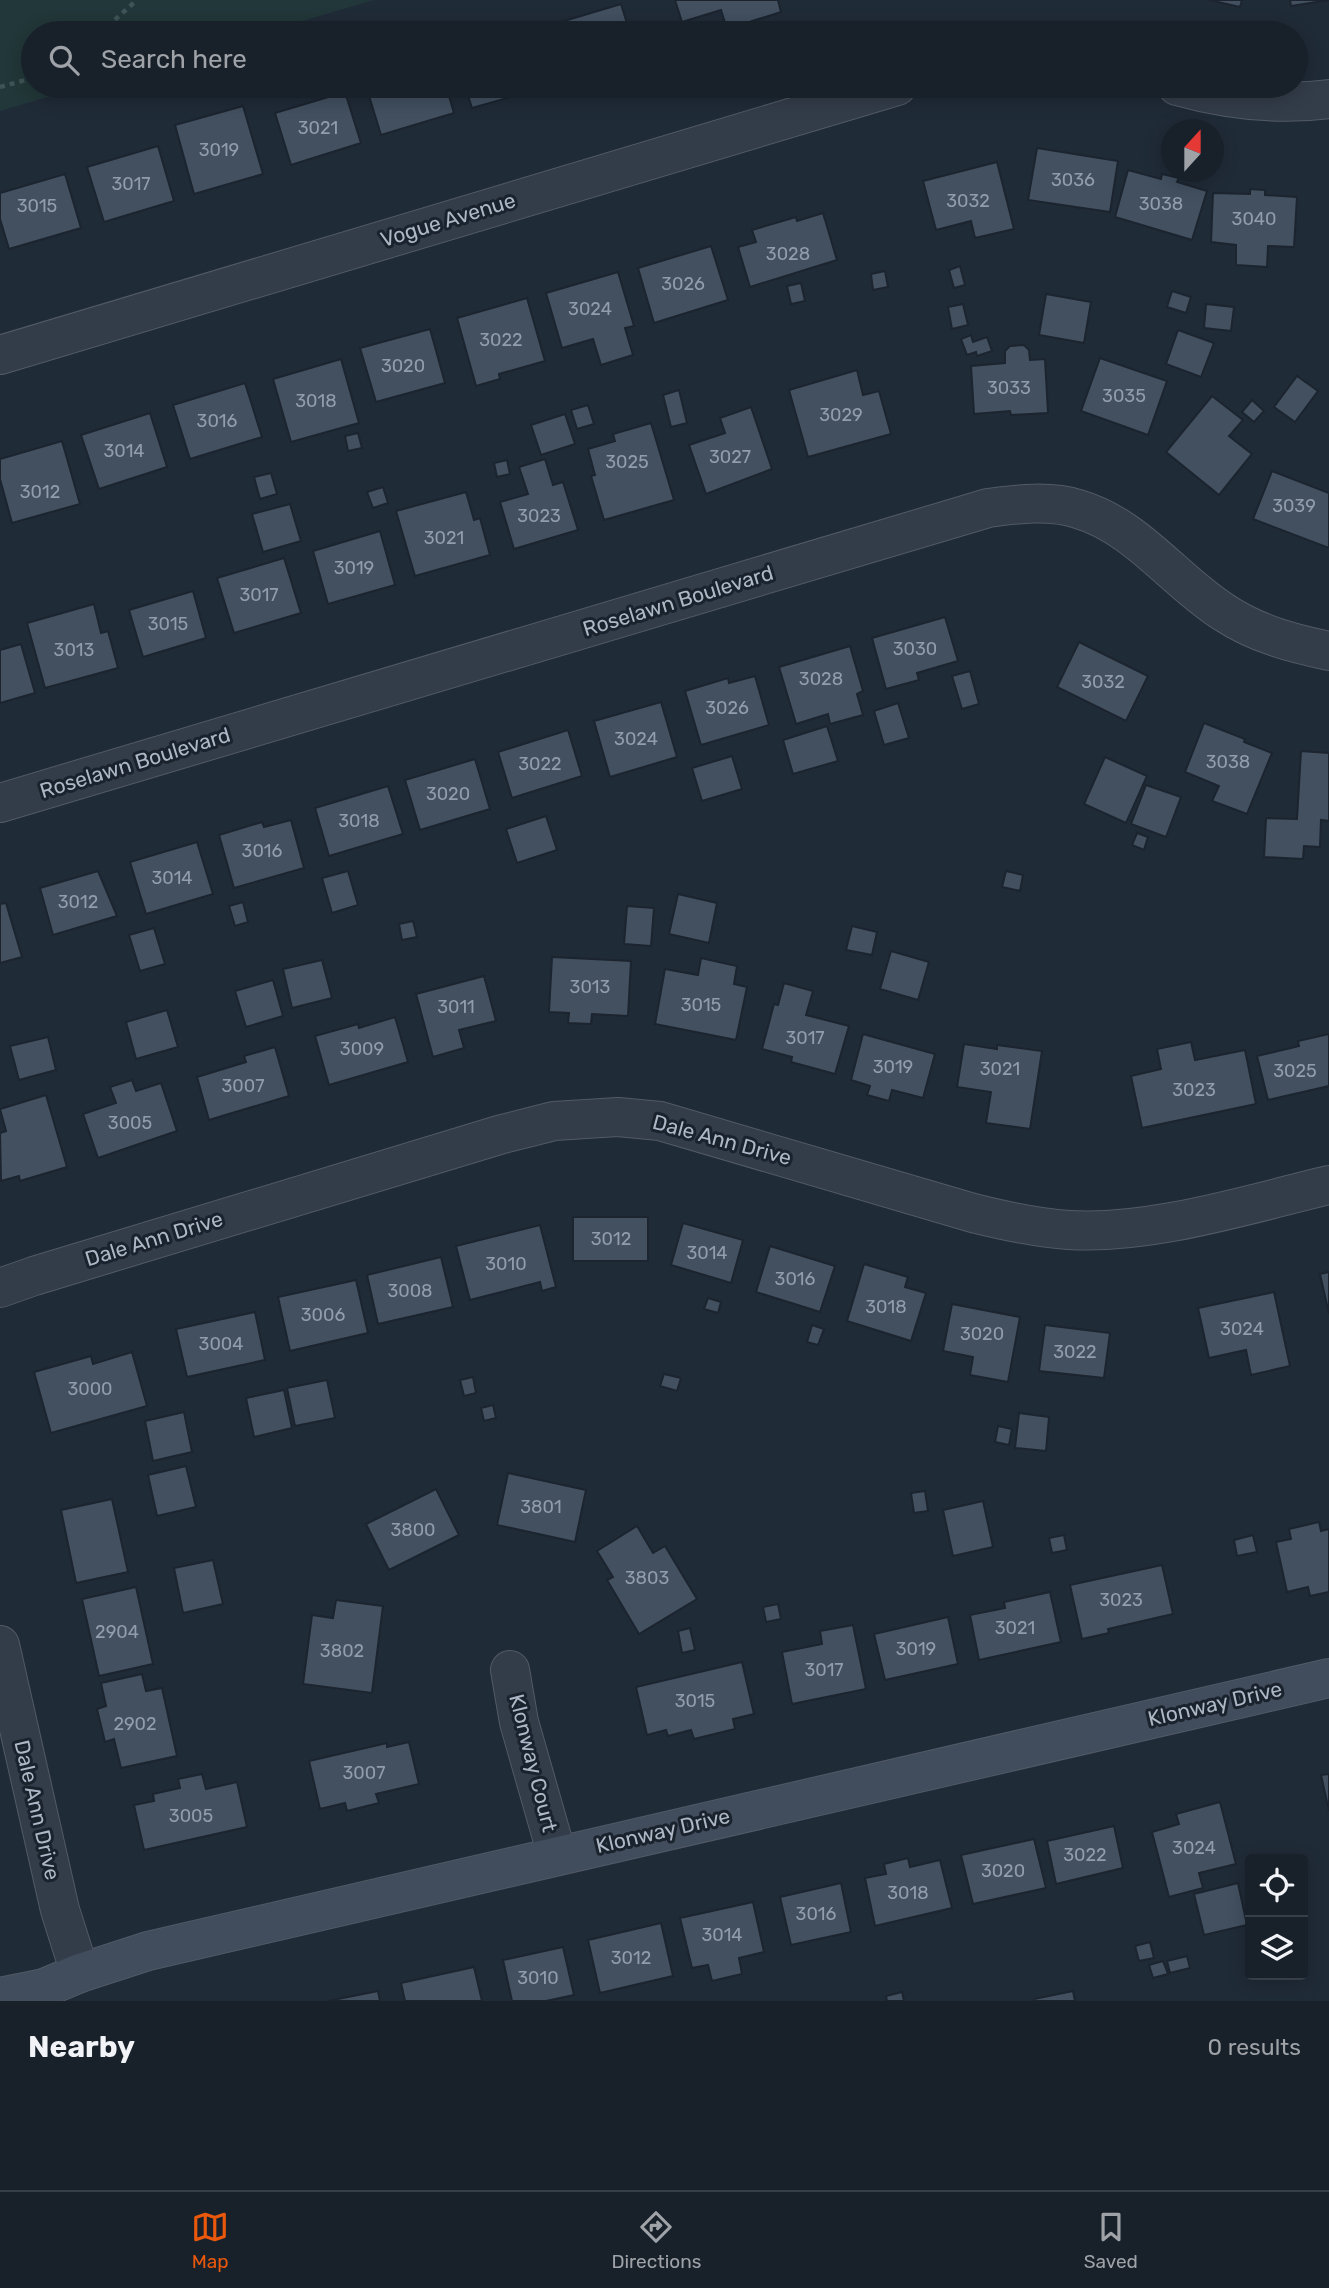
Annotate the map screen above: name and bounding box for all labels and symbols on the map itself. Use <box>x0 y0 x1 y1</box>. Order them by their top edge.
house number: 3021 <box>298 117 338 139</box>
north arrow <box>1161 119 1224 182</box>
house number: 3019 <box>199 139 239 161</box>
house number: 3036 <box>1051 169 1095 191</box>
house number: 3017 <box>111 173 151 195</box>
street label: Vogue Avenue <box>377 187 518 252</box>
house number: 3032 <box>946 190 990 212</box>
house number: 3038 <box>1139 193 1183 215</box>
house number: 3015 <box>17 195 57 217</box>
house number: 3040 <box>1232 208 1276 230</box>
house number: 3028 <box>766 243 810 265</box>
house number: 3026 <box>661 273 705 295</box>
house number: 3024 <box>568 298 612 320</box>
house number: 3022 <box>479 329 523 351</box>
house number: 3020 <box>381 355 425 377</box>
house number: 3033 <box>987 377 1031 399</box>
house number: 3035 <box>1102 385 1146 407</box>
house number: 3018 <box>295 390 337 412</box>
house number: 3029 <box>819 404 863 426</box>
house number: 3016 <box>197 410 238 432</box>
house number: 3014 <box>103 440 145 462</box>
house number: 3027 <box>709 446 751 468</box>
house number: 3025 <box>605 451 649 473</box>
house number: 3012 <box>20 481 60 503</box>
house number: 3039 <box>1272 495 1316 517</box>
house number: 3023 <box>517 505 561 527</box>
house number: 3021 <box>424 527 464 549</box>
house number: 3019 <box>334 557 374 579</box>
street label: Roselawn Boulevard <box>580 560 776 641</box>
house number: 3017 <box>239 584 279 606</box>
house number: 3015 <box>148 613 188 635</box>
house number: 3030 <box>893 638 937 660</box>
house number: 3013 <box>54 639 94 661</box>
house number: 3028 <box>799 668 843 690</box>
house number: 3032 <box>1081 671 1125 693</box>
house number: 3026 <box>705 697 749 719</box>
street label: Roselawn Boulevard <box>37 722 233 803</box>
house number: 3024 <box>614 728 658 750</box>
house number: 3038 <box>1206 751 1250 773</box>
house number: 3022 <box>518 753 562 775</box>
house number: 3020 <box>426 783 470 805</box>
house number: 3018 <box>338 810 380 832</box>
house number: 3016 <box>242 840 283 862</box>
house number: 3014 <box>151 867 193 889</box>
house number: 3012 <box>58 891 98 913</box>
house number: 3013 <box>570 976 610 998</box>
house number: 3015 <box>681 994 721 1016</box>
house number: 3011 <box>437 996 475 1018</box>
house number: 3017 <box>785 1027 825 1049</box>
house number: 3009 <box>340 1038 384 1060</box>
house number: 3019 <box>873 1056 913 1078</box>
house number: 3021 <box>980 1058 1020 1080</box>
house number: 3025 <box>1273 1060 1317 1082</box>
house number: 3007 <box>222 1075 264 1097</box>
house number: 3023 <box>1172 1079 1216 1101</box>
street label: Dale Ann Drive <box>650 1109 794 1170</box>
house number: 3005 <box>108 1112 152 1134</box>
street label: Dale Ann Drive <box>82 1206 226 1271</box>
house number: 3012 <box>591 1228 631 1250</box>
house number: 3014 <box>686 1242 728 1264</box>
house number: 3010 <box>485 1253 527 1275</box>
house number: 3016 <box>775 1268 816 1290</box>
house number: 3008 <box>387 1280 433 1302</box>
house number: 3018 <box>865 1296 907 1318</box>
house number: 3006 <box>301 1304 345 1326</box>
house number: 3024 <box>1220 1318 1264 1340</box>
house number: 3020 <box>960 1323 1004 1345</box>
house number: 3004 <box>199 1333 243 1355</box>
house number: 3022 <box>1053 1341 1097 1363</box>
house number: 3000 <box>67 1378 113 1400</box>
house number: 3801 <box>520 1496 562 1518</box>
house number: 3800 <box>390 1519 436 1541</box>
house number: 3803 <box>625 1567 669 1589</box>
house number: 3023 <box>1099 1589 1143 1611</box>
house number: 3021 <box>995 1617 1035 1639</box>
house number: 2904 <box>95 1621 139 1643</box>
house number: 3019 <box>896 1638 936 1660</box>
house number: 3802 <box>320 1640 364 1662</box>
house number: 3017 <box>804 1659 844 1681</box>
street label: Klonway Drive <box>1145 1676 1284 1731</box>
house number: 3015 <box>675 1690 715 1712</box>
street label: Klonway Court <box>504 1691 563 1834</box>
house number: 2902 <box>113 1713 157 1735</box>
street label: Dale Ann Drive <box>9 1738 66 1882</box>
house number: 3007 <box>343 1762 385 1784</box>
street label: Klonway Drive <box>593 1803 732 1858</box>
house number: 3005 <box>169 1805 213 1827</box>
house number: 3024 <box>1172 1837 1216 1859</box>
house number: 3022 <box>1063 1844 1107 1866</box>
house number: 3020 <box>981 1860 1025 1882</box>
house number: 3018 <box>887 1882 929 1904</box>
house number: 3016 <box>796 1903 837 1925</box>
house number: 3014 <box>701 1924 743 1946</box>
house number: 3012 <box>611 1947 651 1969</box>
house number: 3010 <box>517 1967 559 1989</box>

